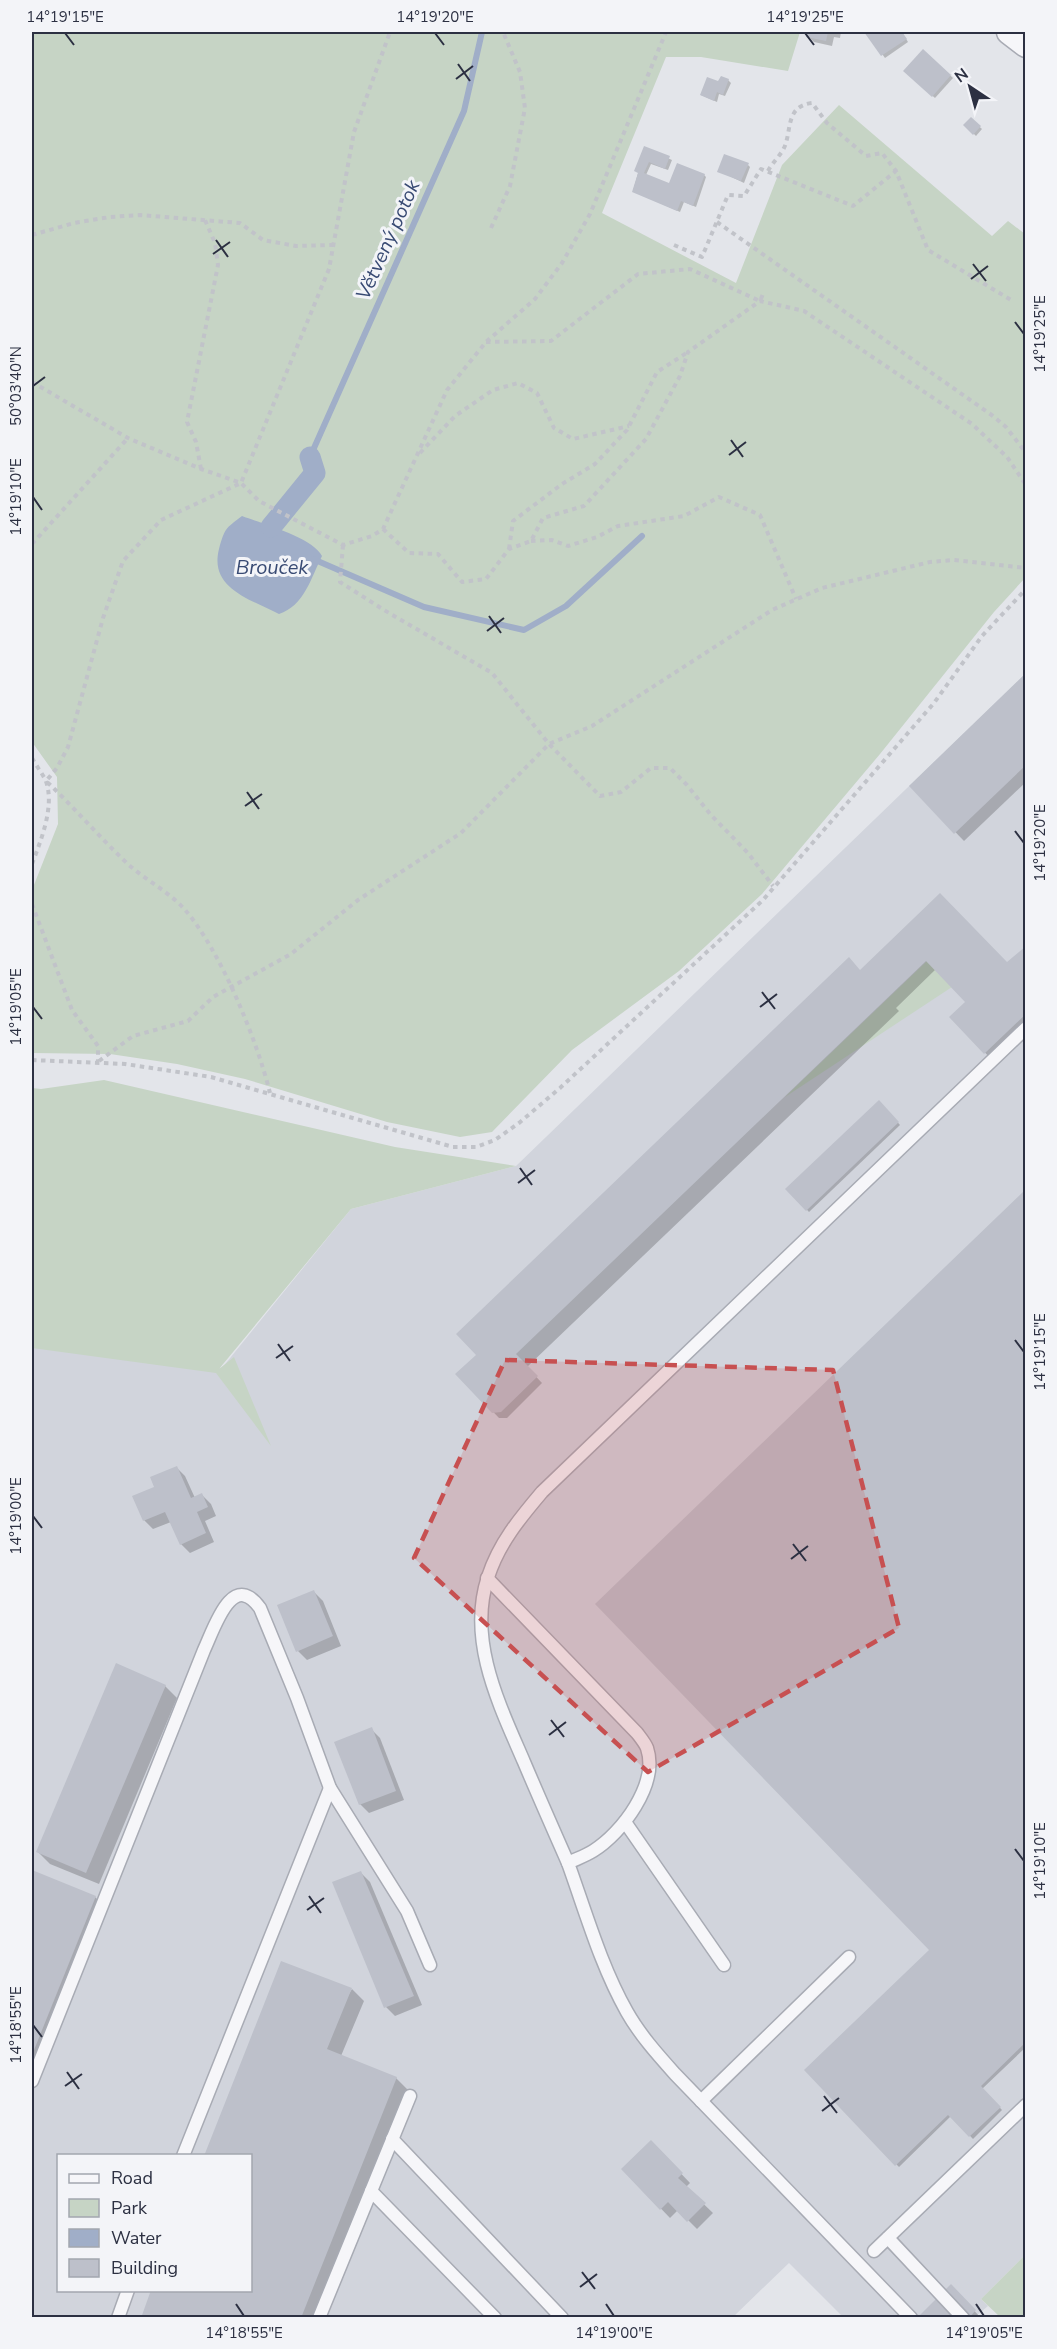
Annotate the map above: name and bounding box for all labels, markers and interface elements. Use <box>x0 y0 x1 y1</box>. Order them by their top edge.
text: 14°19'15"E <box>26 7 104 27</box>
text: 14°19'20"E <box>396 7 474 27</box>
text: 14°19'25"E <box>766 7 844 27</box>
north arrow <box>940 57 1000 117</box>
text: N <box>950 63 973 88</box>
water label: Větvený potok <box>350 175 427 304</box>
text: 14°19'25"E <box>1030 295 1050 373</box>
text: 50°03'40"N <box>6 346 26 426</box>
text: 14°19'10"E <box>6 458 26 536</box>
water label: Brouček <box>236 554 309 581</box>
text: 14°19'20"E <box>1030 804 1050 882</box>
text: 14°19'05"E <box>6 968 26 1046</box>
text: 14°19'15"E <box>1030 1313 1050 1391</box>
text: 14°19'00"E <box>6 1477 26 1555</box>
text: 14°19'10"E <box>1030 1822 1050 1900</box>
text: 14°18'55"E <box>6 1986 26 2064</box>
legend <box>57 2154 252 2292</box>
text: Road <box>111 2166 153 2190</box>
text: Park <box>111 2196 148 2220</box>
text: Water <box>111 2226 162 2250</box>
text: Building <box>111 2256 178 2280</box>
text: 14°18'55"E <box>205 2323 283 2343</box>
text: 14°19'00"E <box>575 2323 653 2343</box>
text: 14°19'05"E <box>945 2323 1023 2343</box>

